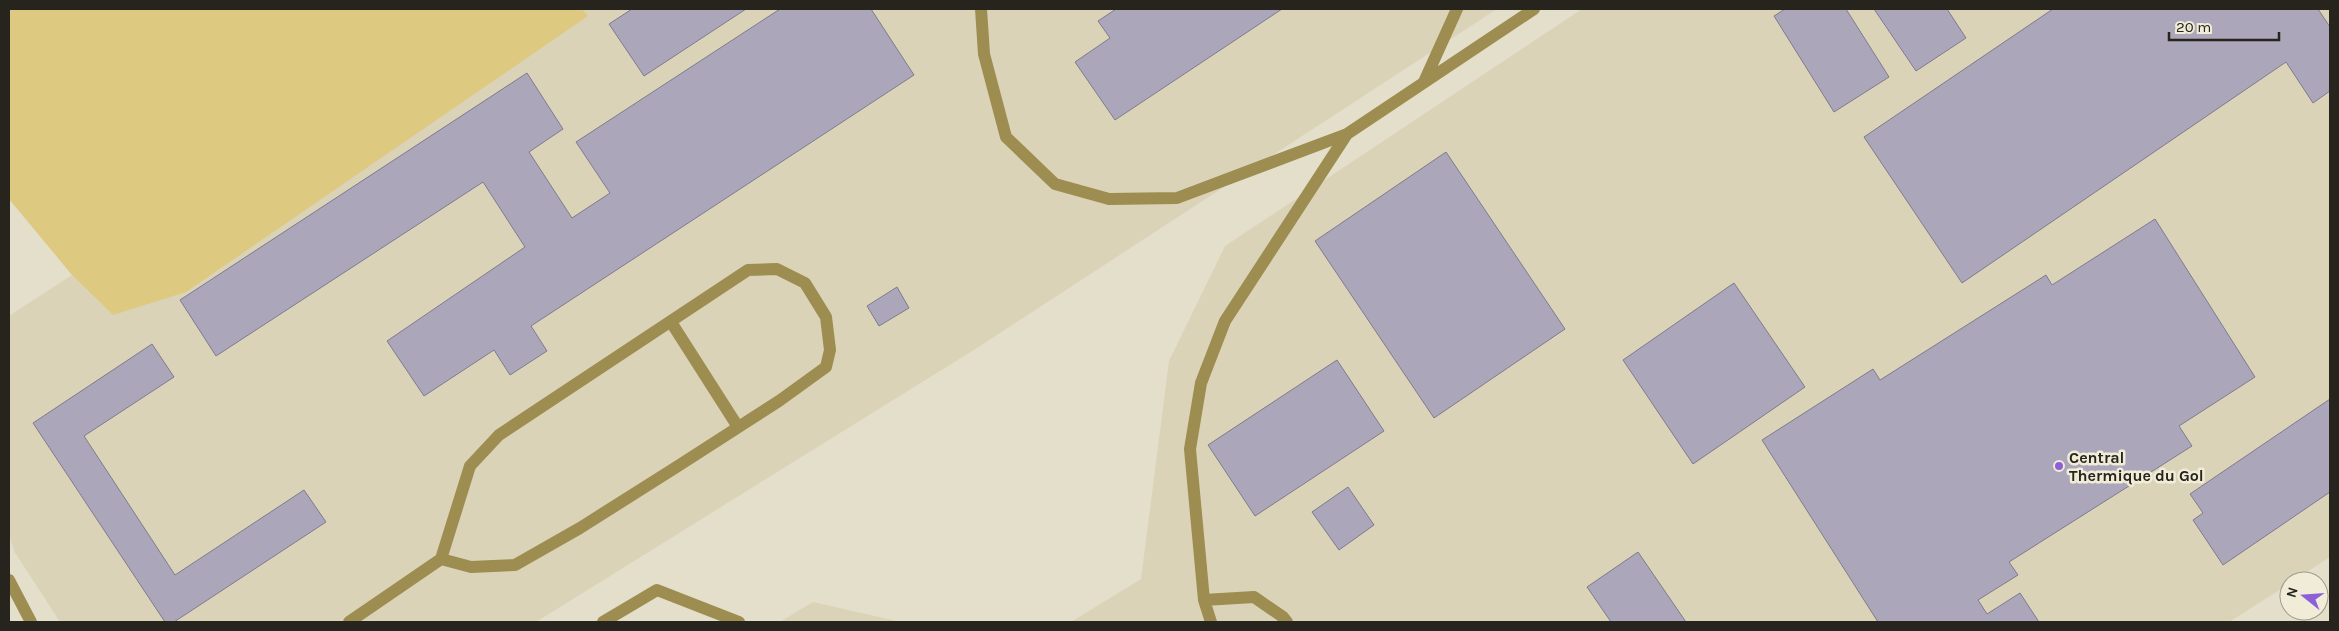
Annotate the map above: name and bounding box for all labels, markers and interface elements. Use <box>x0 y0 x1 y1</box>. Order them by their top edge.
scale bar <box>2169 10 2279 42</box>
text: 20 m <box>2176 18 2211 36</box>
place label: Central Thermique du Gol <box>2069 448 2204 485</box>
marker: Central Thermique du Gol <box>2053 460 2065 472</box>
north arrow <box>2279 571 2329 621</box>
text: N <box>2282 585 2302 600</box>

